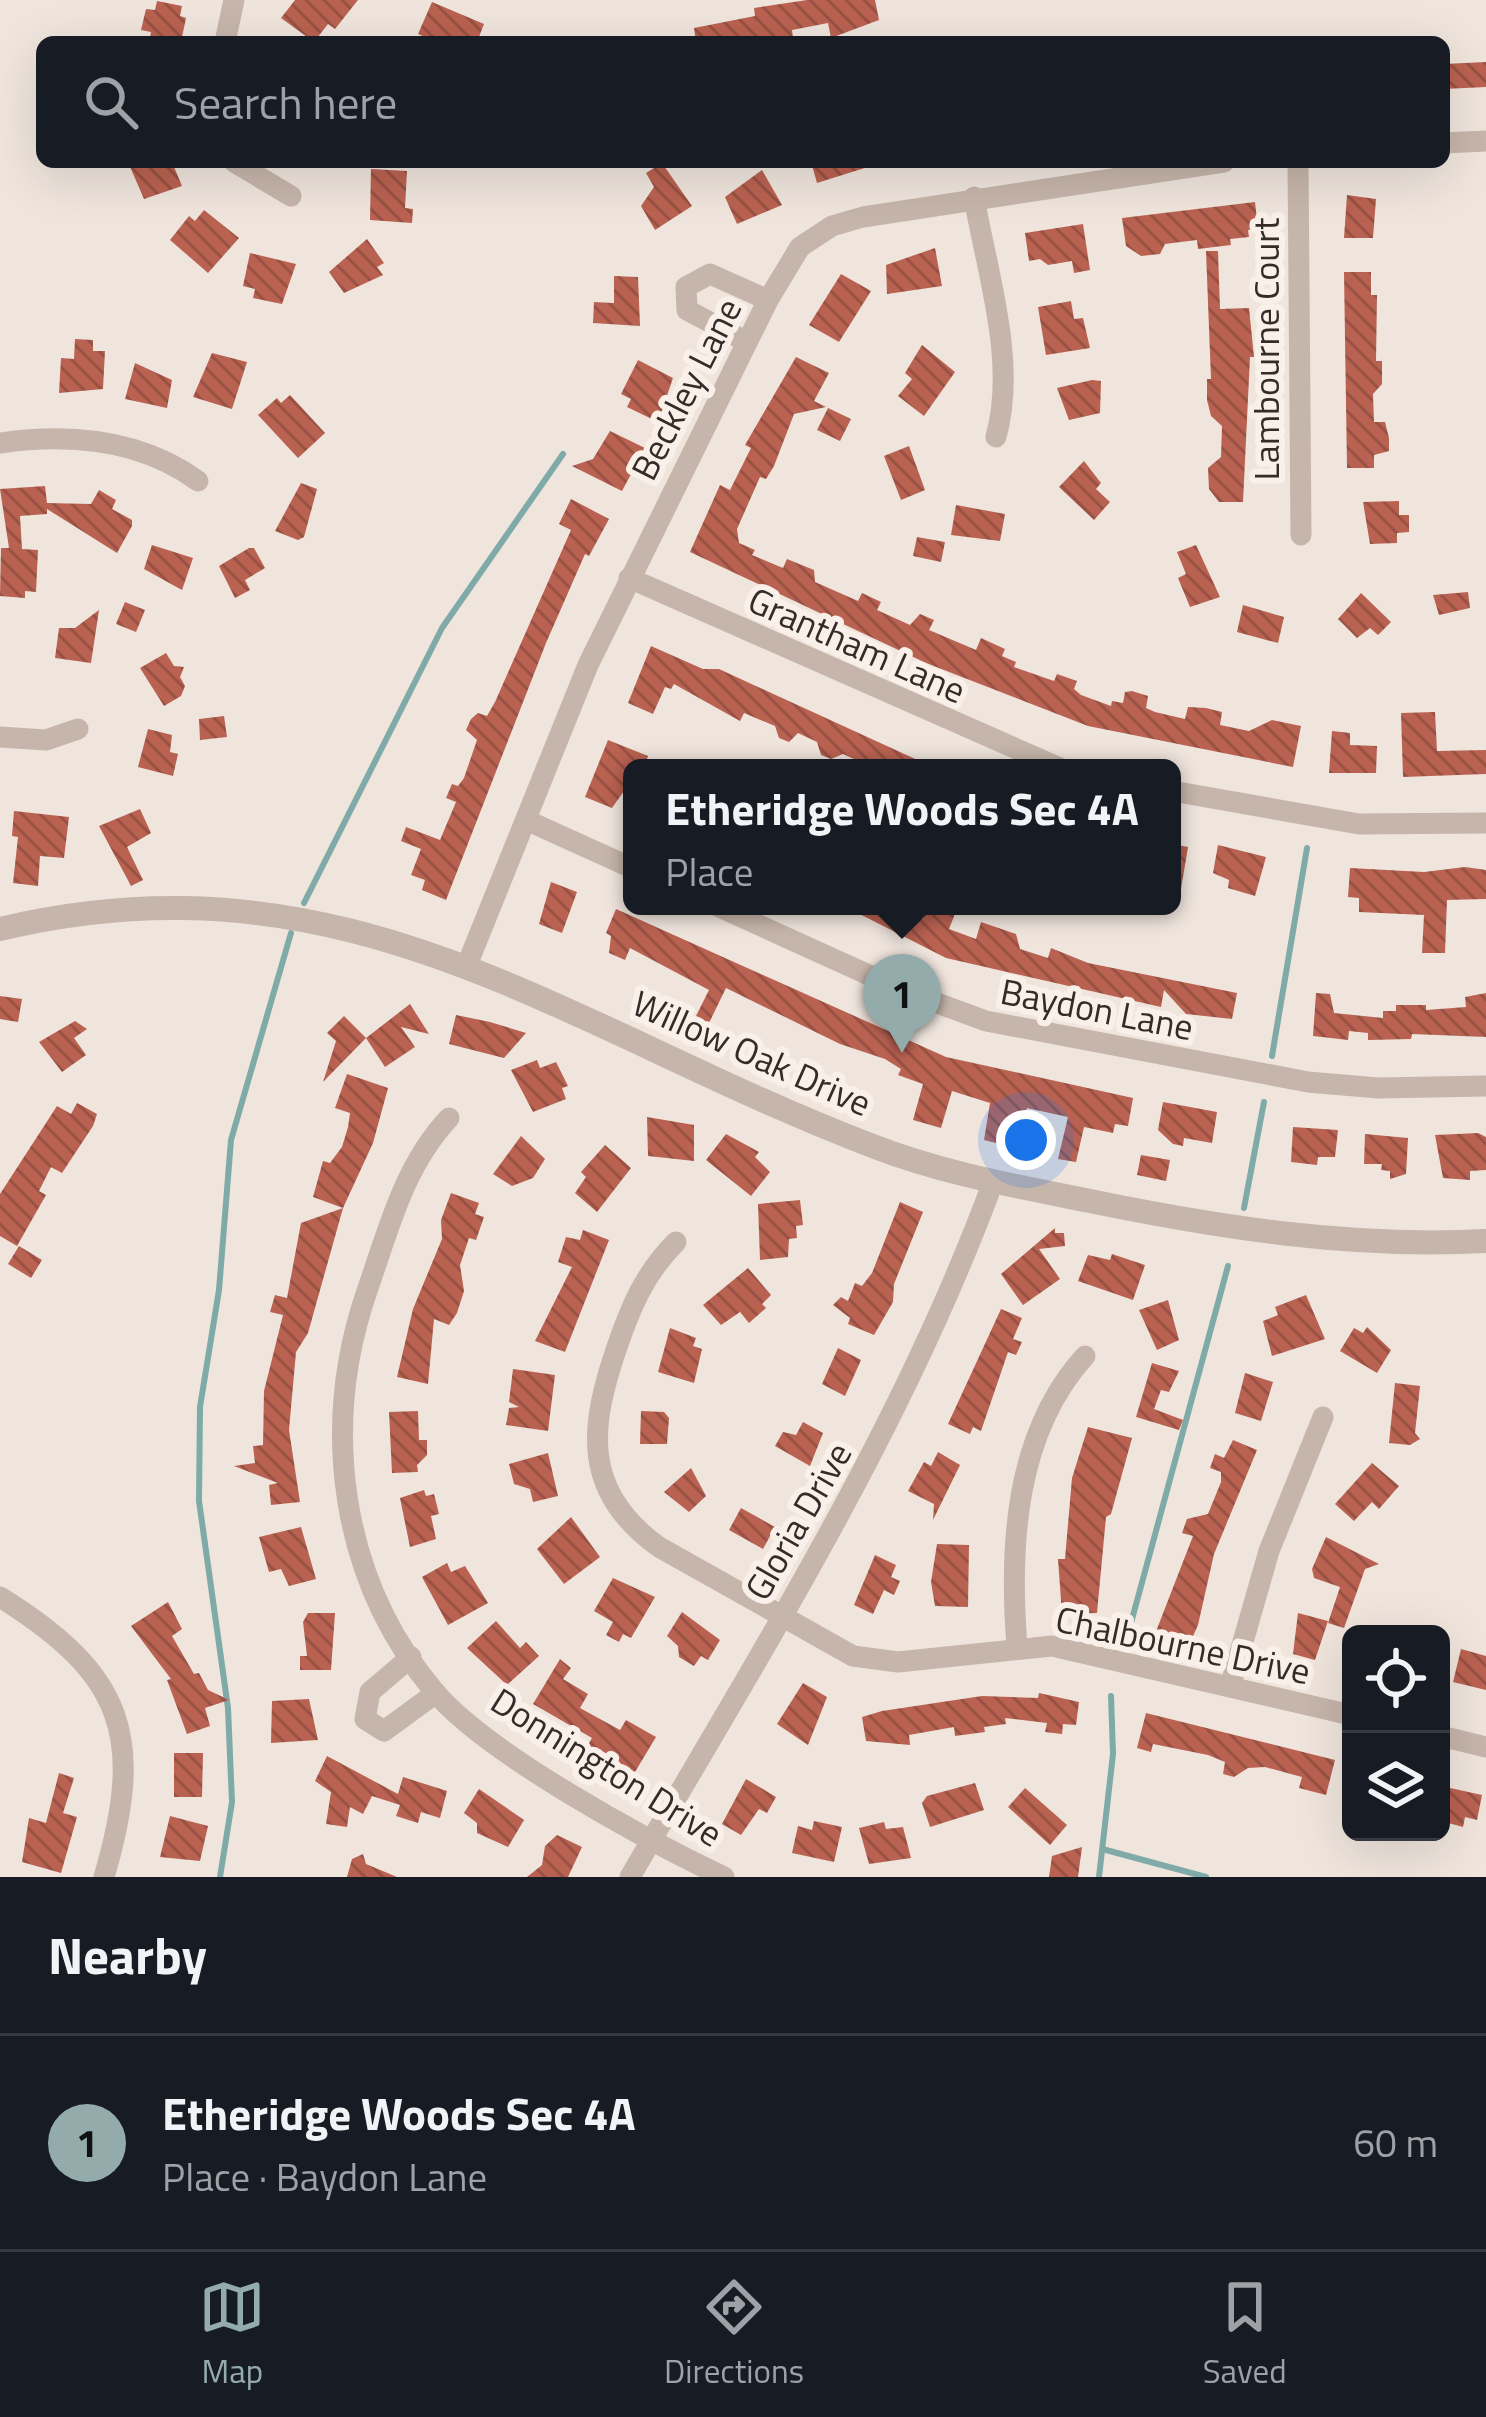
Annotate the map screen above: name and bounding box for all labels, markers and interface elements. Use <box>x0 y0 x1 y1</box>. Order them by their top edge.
search box <box>36 36 1450 168</box>
text: Search here <box>174 68 397 136</box>
icon: search <box>78 69 144 135</box>
street label: Lambourne Court <box>1238 217 1293 480</box>
street label: Beckley Lane <box>616 288 755 489</box>
street label: Grantham Lane <box>740 572 975 717</box>
popup <box>623 759 1181 915</box>
text: Etheridge Woods Sec 4A <box>665 774 1139 842</box>
text: Place <box>665 842 753 901</box>
pin: 1 <box>863 954 941 1053</box>
street label: Baydon Lane <box>996 963 1198 1054</box>
street label: Willow Oak Drive <box>624 975 880 1130</box>
your location <box>996 1110 1056 1170</box>
street label: Gloria Drive <box>730 1431 865 1610</box>
street label: Chalbourne Drive <box>1051 1591 1315 1698</box>
map controls <box>1342 1625 1450 1841</box>
button: locate <box>1342 1625 1450 1733</box>
street label: Donnington Drive <box>481 1673 734 1860</box>
button: layers <box>1342 1733 1450 1841</box>
text: Nearby <box>48 1916 207 1994</box>
text: Etheridge Woods Sec 4A <box>162 2079 636 2147</box>
text: 1 <box>76 2113 98 2172</box>
text: 60 m <box>1353 2113 1438 2172</box>
text: Place · Baydon Lane <box>162 2147 487 2206</box>
tab: Map <box>199 2274 265 2396</box>
tab: Directions <box>664 2274 804 2396</box>
tab: Saved <box>1203 2274 1287 2396</box>

